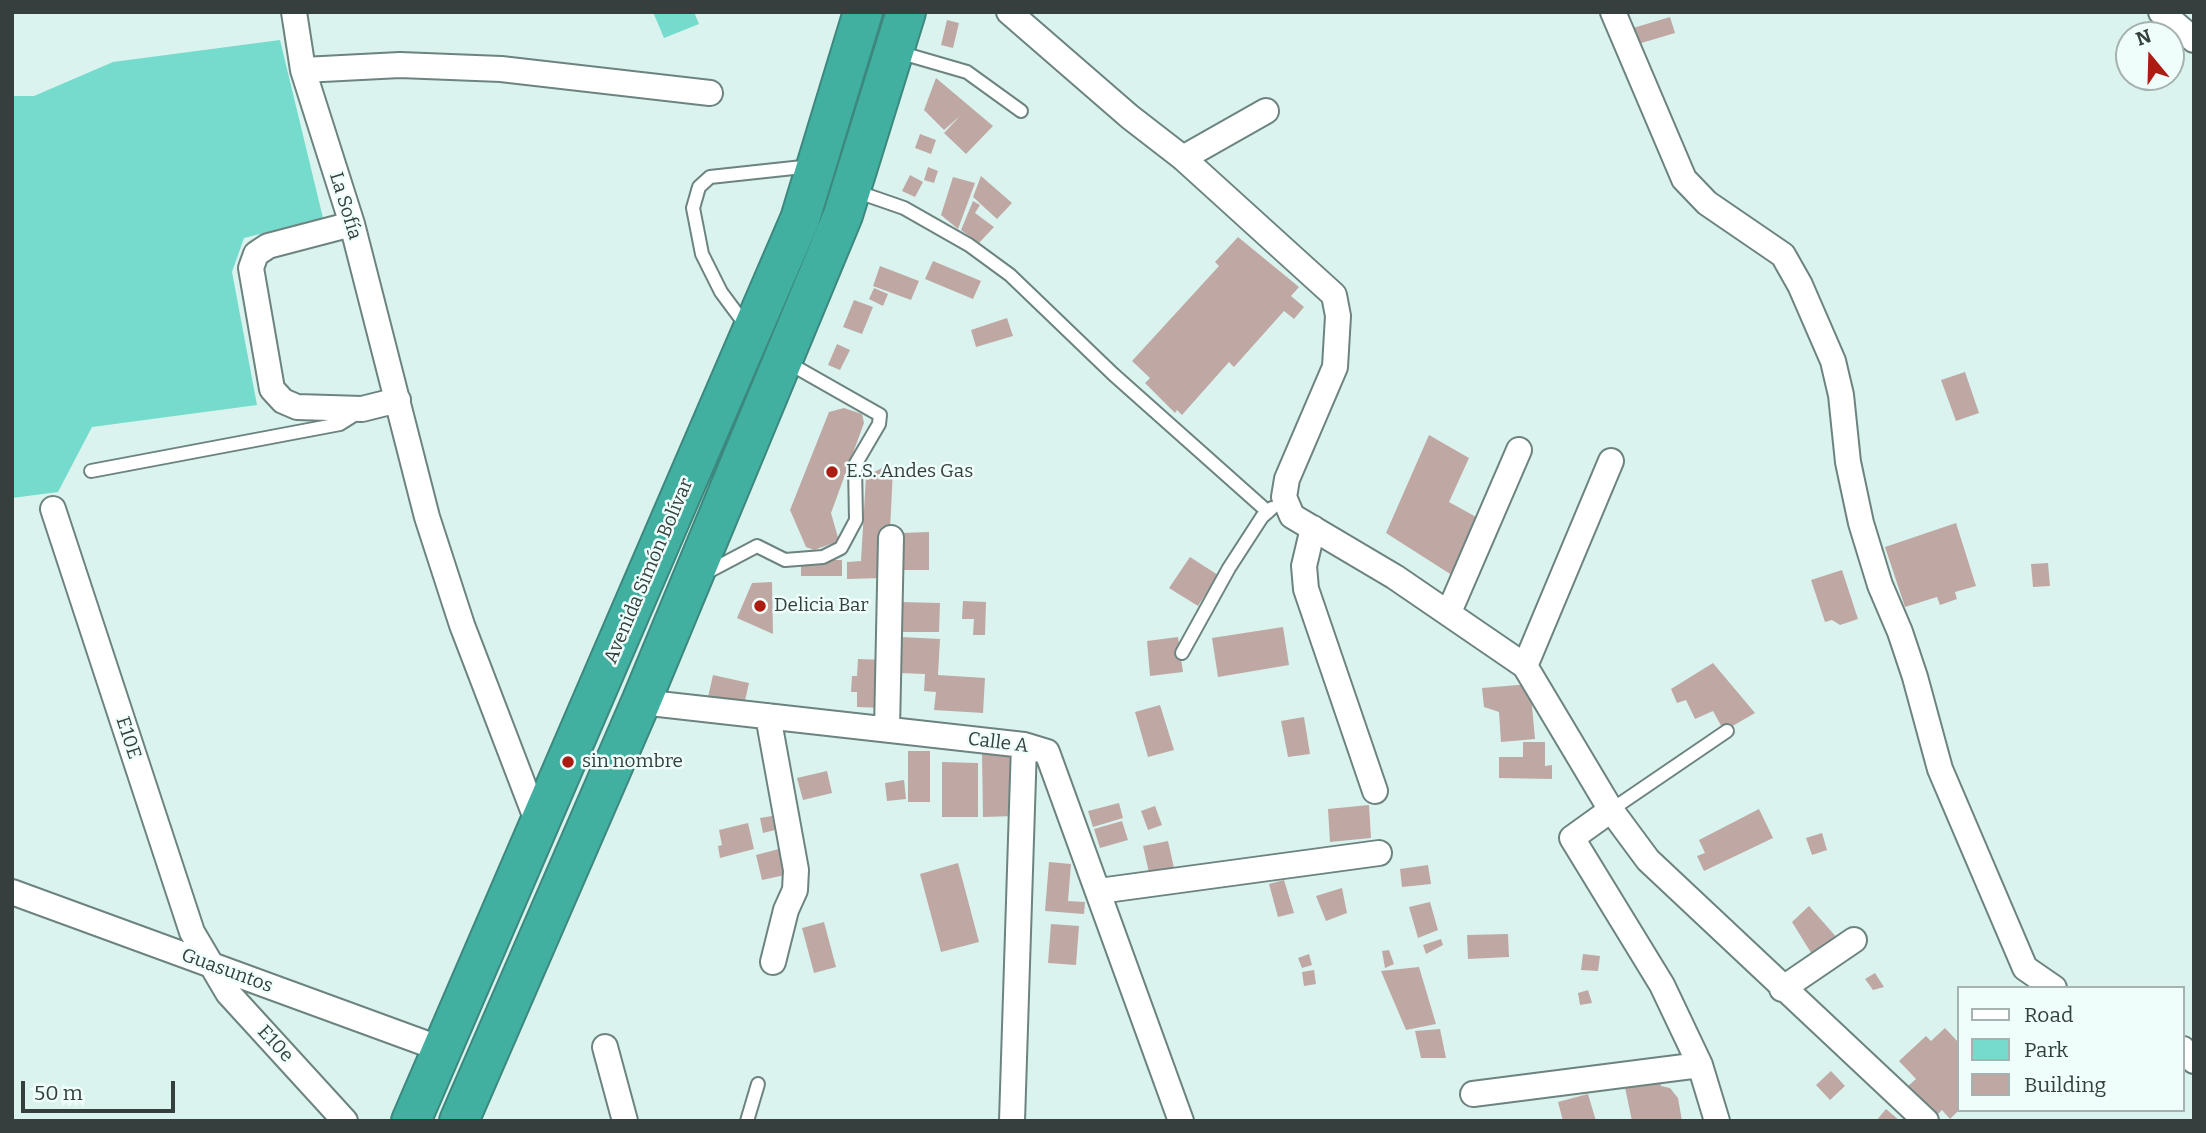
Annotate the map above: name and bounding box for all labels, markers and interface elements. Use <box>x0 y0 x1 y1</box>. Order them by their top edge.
north arrow <box>2115 21 2185 91</box>
text: N <box>2133 24 2154 51</box>
street label: La Sofía <box>324 170 366 242</box>
place label: E.S. Andes Gas <box>846 461 973 483</box>
marker: E.S. Andes Gas <box>824 464 840 480</box>
street label: Avenida Simón Bolívar <box>600 475 698 667</box>
place label: Delicia Bar <box>774 595 869 617</box>
marker: Delicia Bar <box>752 598 768 614</box>
street label: E10E <box>110 714 146 762</box>
street label: Calle A <box>966 728 1030 758</box>
place label: sin nombre <box>582 751 683 773</box>
marker: sin nombre <box>560 754 576 770</box>
street label: Guasuntos <box>178 944 276 998</box>
legend <box>1958 986 2185 1112</box>
text: Road <box>2024 1002 2073 1028</box>
street label: E10e <box>252 1021 298 1067</box>
text: Park <box>2024 1037 2068 1063</box>
scale bar <box>24 1066 178 1110</box>
text: Building <box>2024 1072 2106 1098</box>
text: 50 m <box>34 1080 83 1106</box>

